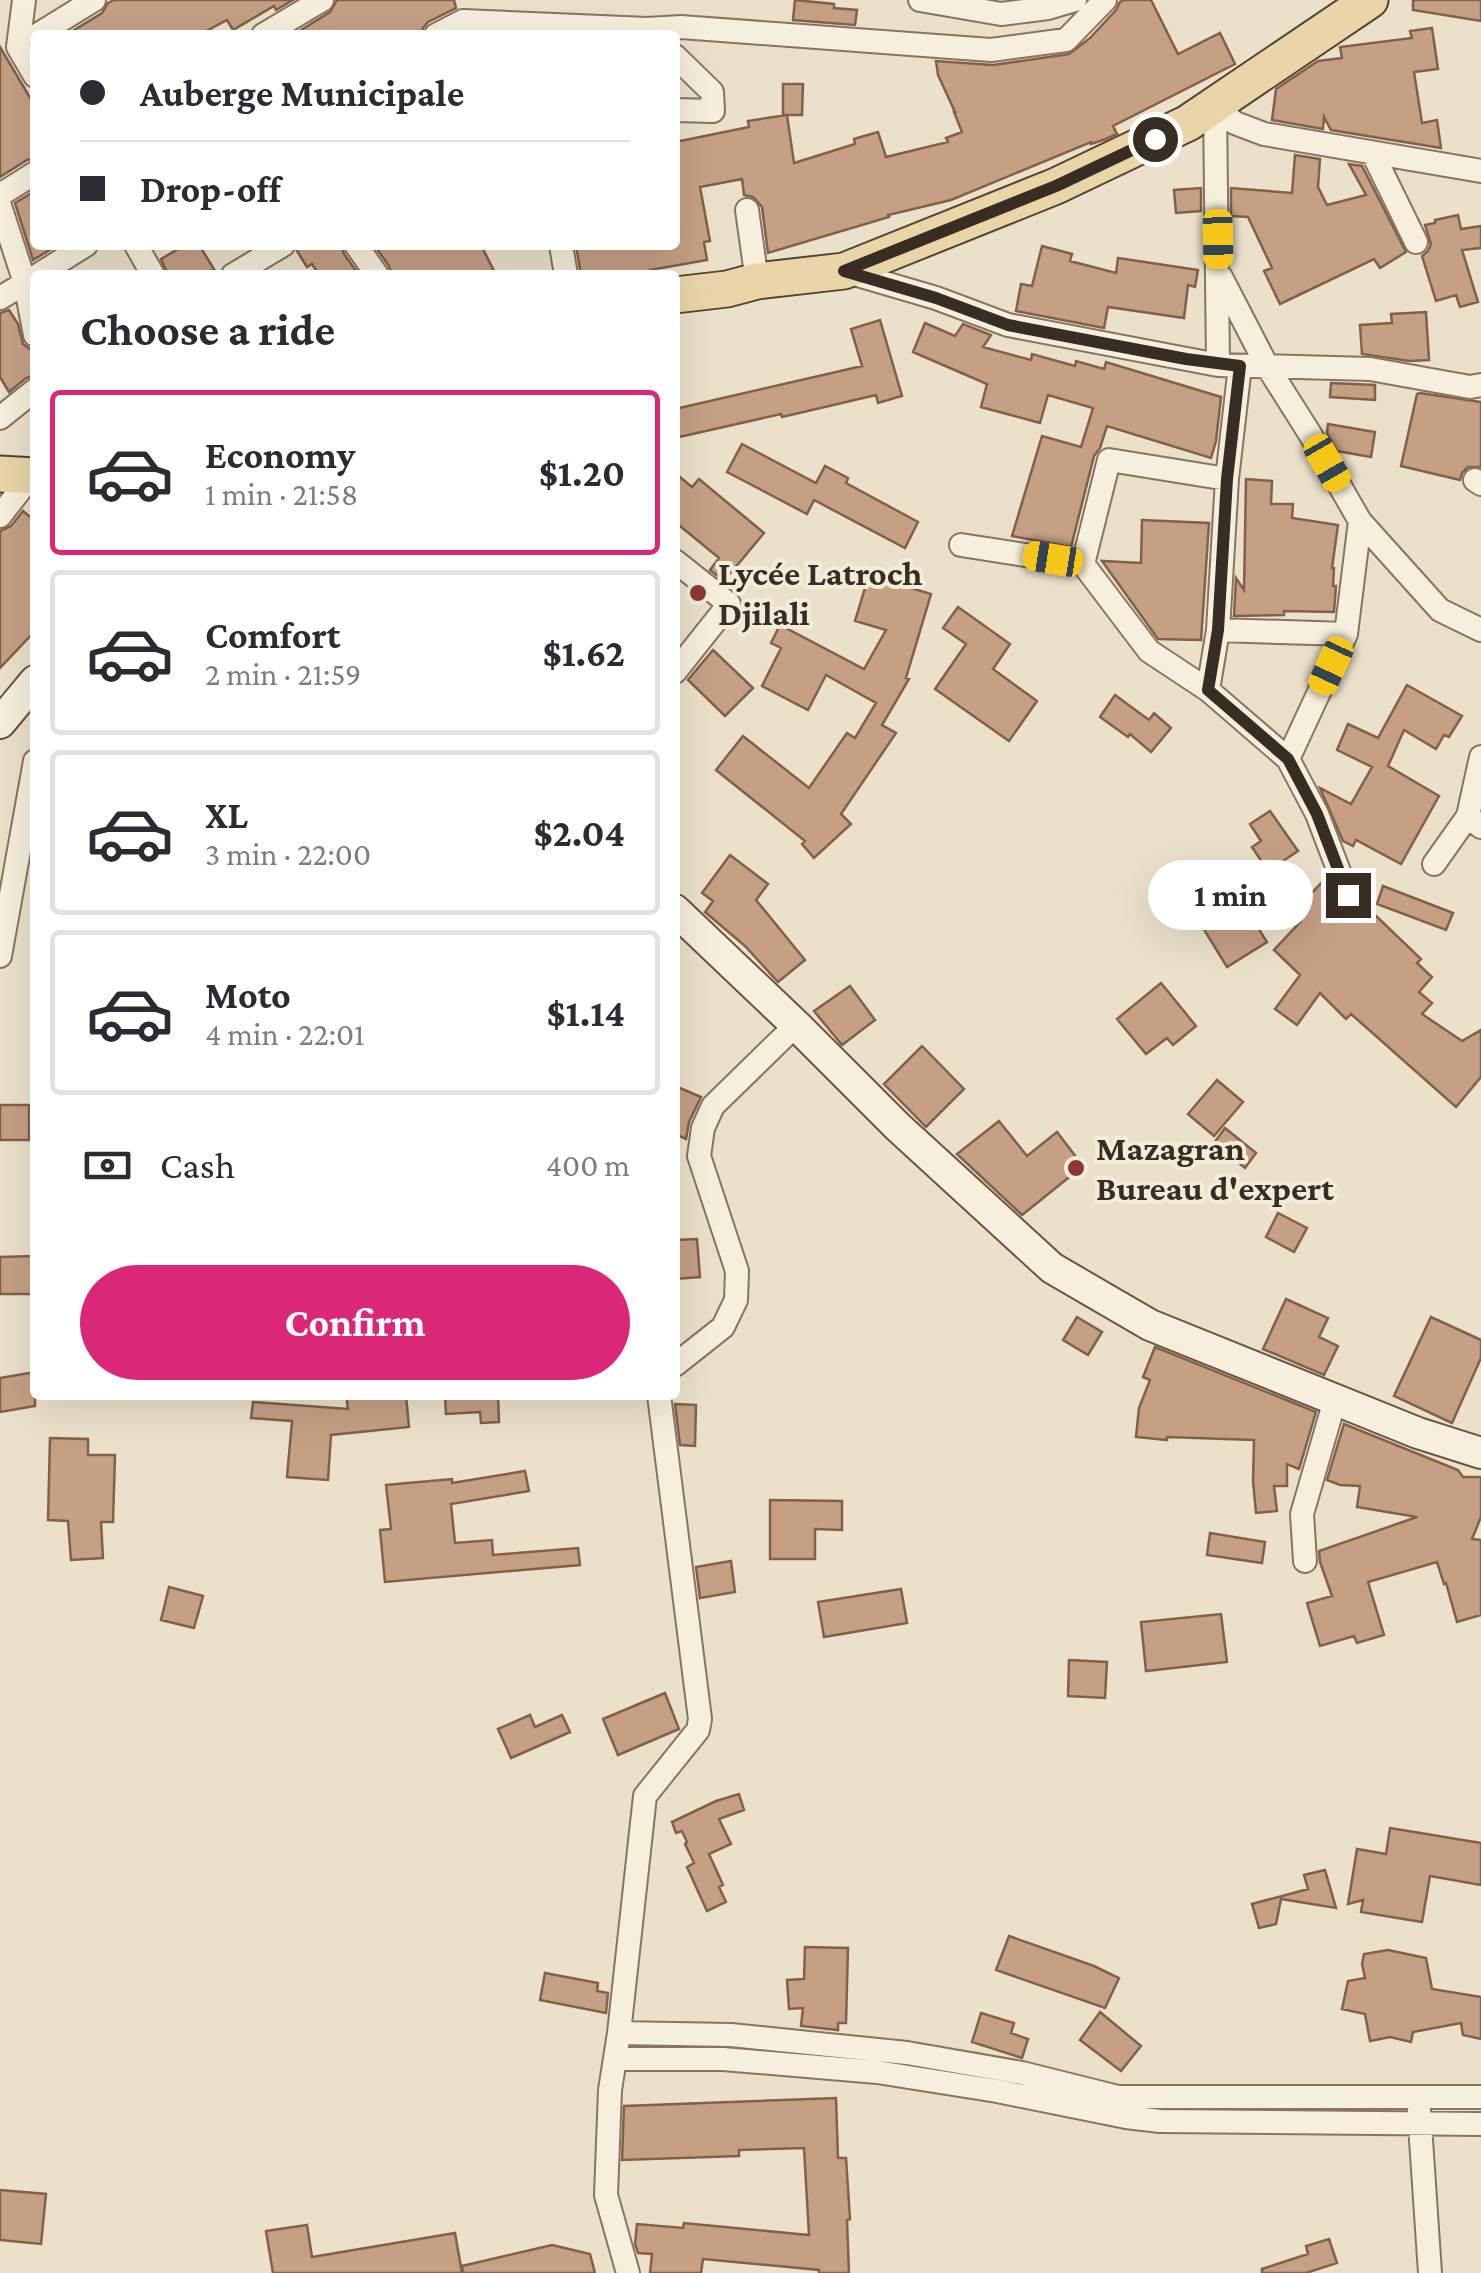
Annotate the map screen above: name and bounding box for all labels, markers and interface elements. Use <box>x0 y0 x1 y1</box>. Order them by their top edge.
text: Auberge Municipale <box>140 72 464 114</box>
route start <box>1133 117 1178 162</box>
text: Drop-off <box>140 168 281 210</box>
car <box>1202 209 1234 269</box>
text: Choose a ride <box>80 305 335 355</box>
icon: car <box>85 428 175 518</box>
car <box>1299 430 1355 496</box>
text: Economy <box>205 434 355 476</box>
text: $1.20 <box>539 452 625 494</box>
text: 1 min · 21:58 <box>205 476 358 512</box>
car <box>1021 539 1085 579</box>
place label: Lycée Latroch Djilali <box>718 554 922 633</box>
marker: Lycée Latroch Djilali <box>687 582 709 604</box>
icon: car <box>85 608 175 698</box>
text: Comfort <box>205 614 341 656</box>
text: $1.62 <box>542 632 625 674</box>
car <box>1305 632 1357 700</box>
text: 2 min · 21:59 <box>205 656 361 692</box>
icon: car <box>85 788 175 878</box>
text: XL <box>205 794 248 836</box>
text: $2.04 <box>533 812 625 854</box>
text: 3 min · 22:00 <box>205 836 371 872</box>
callout: 1 min <box>1148 860 1313 930</box>
route end <box>1326 873 1371 918</box>
text: 1 min <box>1194 877 1267 913</box>
icon: car <box>85 968 175 1058</box>
text: Moto <box>205 974 291 1016</box>
text: $1.14 <box>547 992 625 1034</box>
text: 4 min · 22:01 <box>205 1016 365 1052</box>
place label: Mazagran Bureau d'expert <box>1096 1129 1334 1208</box>
icon: cash <box>80 1138 135 1193</box>
text: Cash <box>160 1144 235 1186</box>
text: 400 m <box>546 1147 630 1183</box>
marker: Mazagran Bureau d'expert <box>1065 1157 1087 1179</box>
button: Confirm <box>80 1265 630 1380</box>

